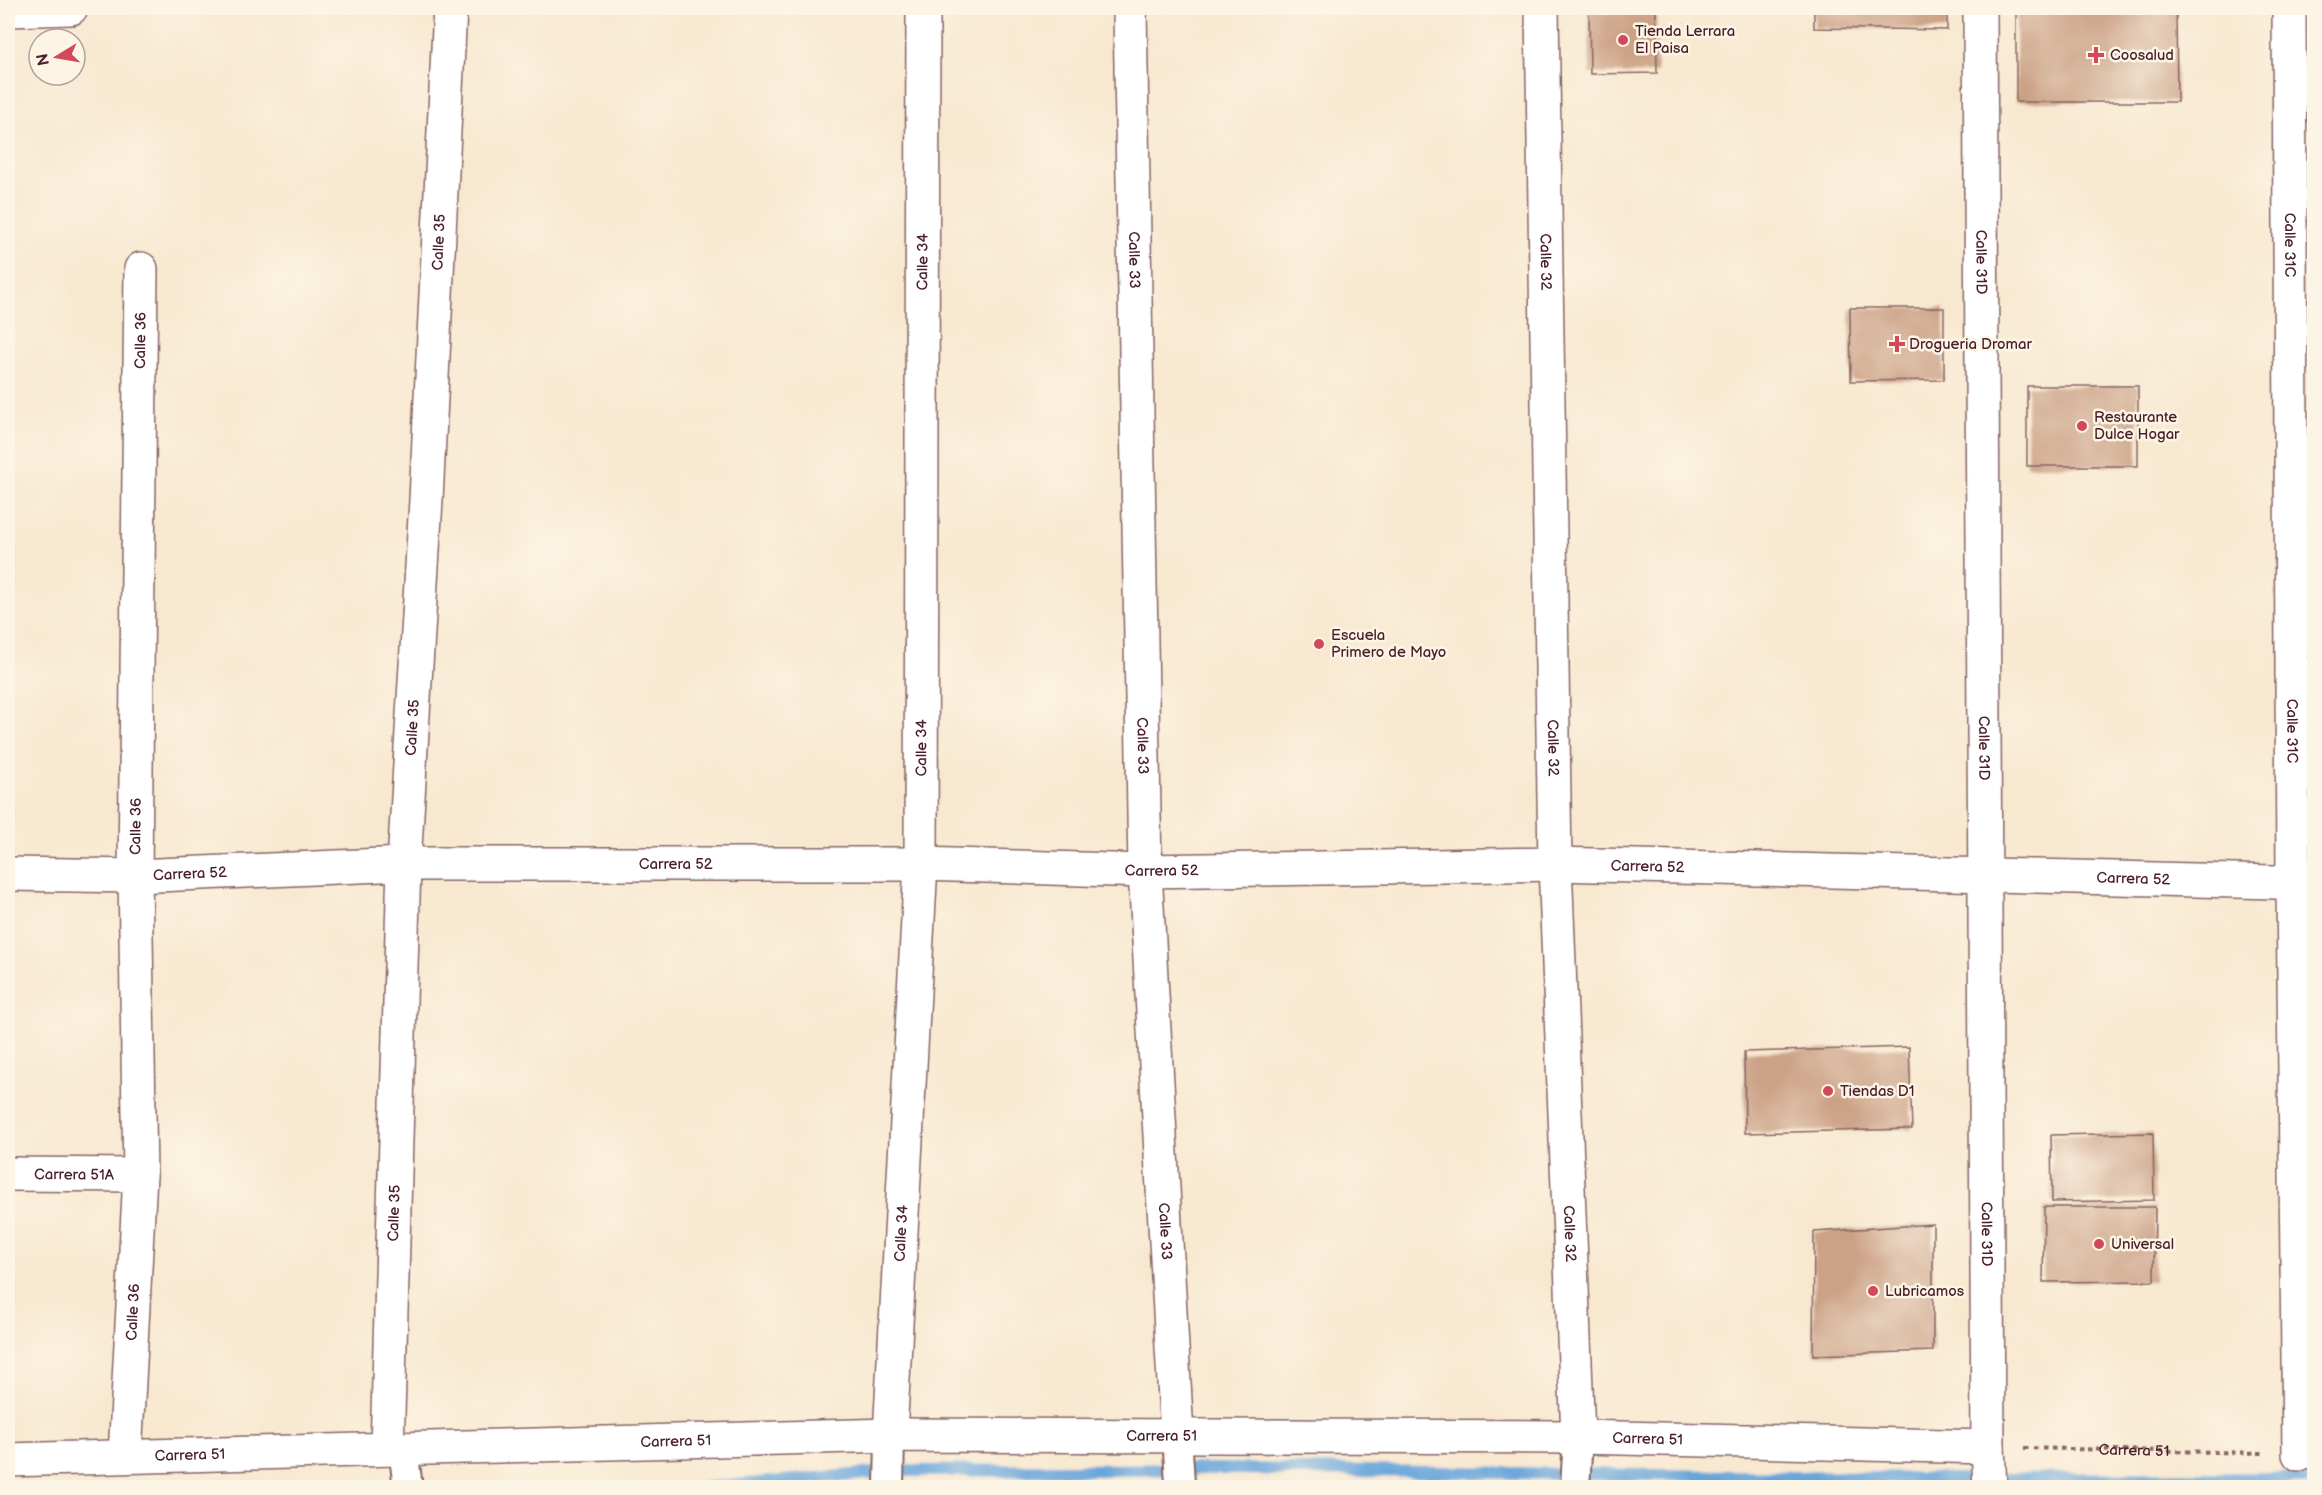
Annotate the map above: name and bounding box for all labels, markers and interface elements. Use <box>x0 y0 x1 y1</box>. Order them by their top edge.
place label: Tienda Lerrara El Paisa <box>1635 22 1735 58</box>
north arrow <box>27 27 87 87</box>
marker: Tienda Lerrara El Paisa <box>1616 33 1630 47</box>
marker: Coosalud <box>2087 46 2105 64</box>
place label: Coosalud <box>2110 46 2174 65</box>
text: N <box>33 52 54 67</box>
street label: Calle 31C <box>2280 213 2299 278</box>
street label: Calle 35 <box>428 214 450 271</box>
street label: Calle 31D <box>1971 230 1991 294</box>
street label: Calle 33 <box>1124 231 1144 289</box>
street label: Calle 34 <box>913 233 932 290</box>
street label: Calle 32 <box>1535 233 1555 291</box>
street label: Calle 36 <box>131 312 151 369</box>
place label: Drogueria Dromar <box>1909 335 2032 354</box>
marker: Drogueria Dromar <box>1890 337 1904 351</box>
place label: Restaurante Dulce Hogar <box>2094 408 2180 444</box>
marker: Restaurante Dulce Hogar <box>2075 419 2089 433</box>
place label: Escuela Primero de Mayo <box>1331 626 1446 662</box>
marker: Escuela Primero de Mayo <box>1312 637 1326 651</box>
street label: Calle 35 <box>402 699 424 756</box>
street label: Calle 31C <box>2282 699 2301 764</box>
street label: Calle 31D <box>1974 716 1993 780</box>
street label: Calle 33 <box>1132 717 1152 775</box>
street label: Calle 34 <box>912 719 931 776</box>
street label: Calle 32 <box>1543 719 1563 777</box>
street label: Calle 36 <box>126 798 146 855</box>
street label: Carrera 52 <box>639 855 713 874</box>
street label: Carrera 52 <box>1610 856 1685 877</box>
street label: Carrera 52 <box>1124 861 1199 881</box>
street label: Carrera 52 <box>153 863 227 885</box>
street label: Carrera 52 <box>2096 869 2171 889</box>
place label: Tiendas D1 <box>1840 1082 1915 1101</box>
marker: Tiendas D1 <box>1821 1084 1835 1098</box>
street label: Carrera 51A <box>34 1165 115 1185</box>
street label: Calle 35 <box>384 1185 405 1242</box>
street label: Calle 33 <box>1154 1202 1176 1260</box>
street label: Calle 31D <box>1977 1202 1996 1266</box>
street label: Calle 34 <box>890 1204 912 1262</box>
street label: Calle 32 <box>1559 1205 1580 1263</box>
place label: Universal <box>2111 1235 2174 1254</box>
marker: Universal <box>2092 1237 2106 1251</box>
place label: Lubricamos <box>1885 1282 1965 1301</box>
street label: Calle 36 <box>122 1283 144 1341</box>
marker: Lubricamos <box>1866 1284 1880 1298</box>
street label: Carrera 51 <box>1126 1427 1197 1446</box>
street label: Carrera 51 <box>1612 1429 1683 1450</box>
street label: Carrera 51 <box>640 1431 711 1452</box>
street label: Carrera 51 <box>2098 1441 2170 1461</box>
street label: Carrera 51 <box>154 1445 226 1466</box>

